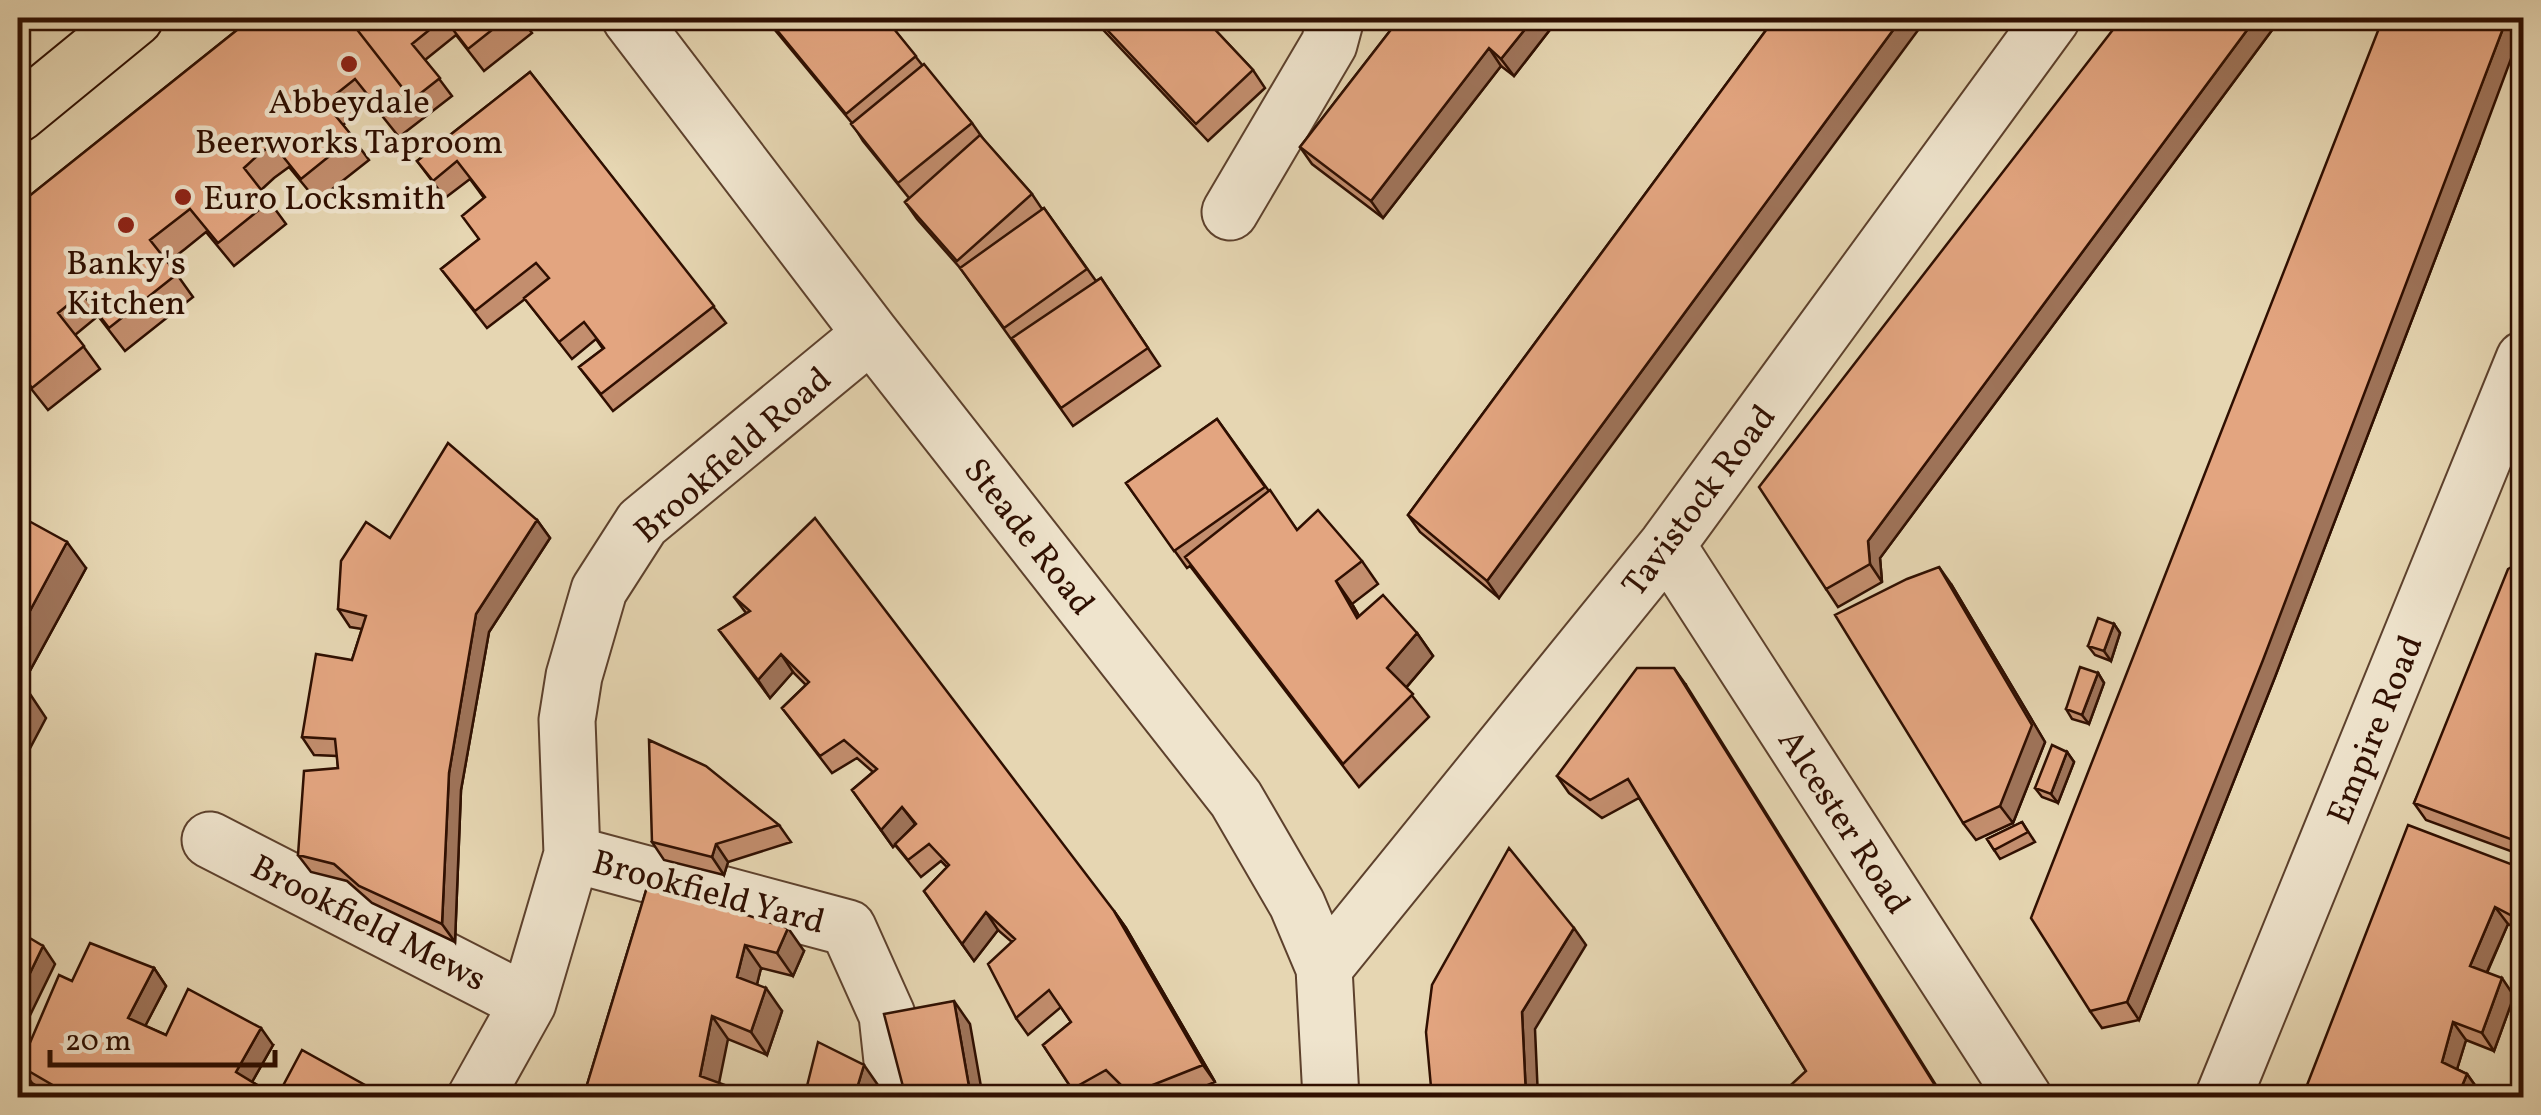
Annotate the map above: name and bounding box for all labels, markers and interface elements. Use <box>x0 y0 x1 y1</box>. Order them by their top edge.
marker: Abbeydale Beerworks Taproom <box>338 53 360 75</box>
place label: Abbeydale Beerworks Taproom <box>195 80 503 168</box>
place label: Euro Locksmith <box>203 176 446 224</box>
marker: Euro Locksmith <box>172 186 194 208</box>
marker: Banky's Kitchen <box>115 214 137 236</box>
place label: Banky's Kitchen <box>66 241 186 329</box>
street label: Brookfield Road <box>625 357 843 555</box>
street label: Tavistock Road <box>1612 396 1789 608</box>
street label: Steade Road <box>951 449 1104 627</box>
street label: Empire Road <box>2317 628 2436 832</box>
street label: Alcester Road <box>1765 721 1920 924</box>
street label: Brookfield Yard <box>587 840 830 948</box>
street label: Brookfield Mews <box>242 845 494 1005</box>
scale bar <box>50 1005 275 1067</box>
text: 20 m <box>65 1021 131 1063</box>

